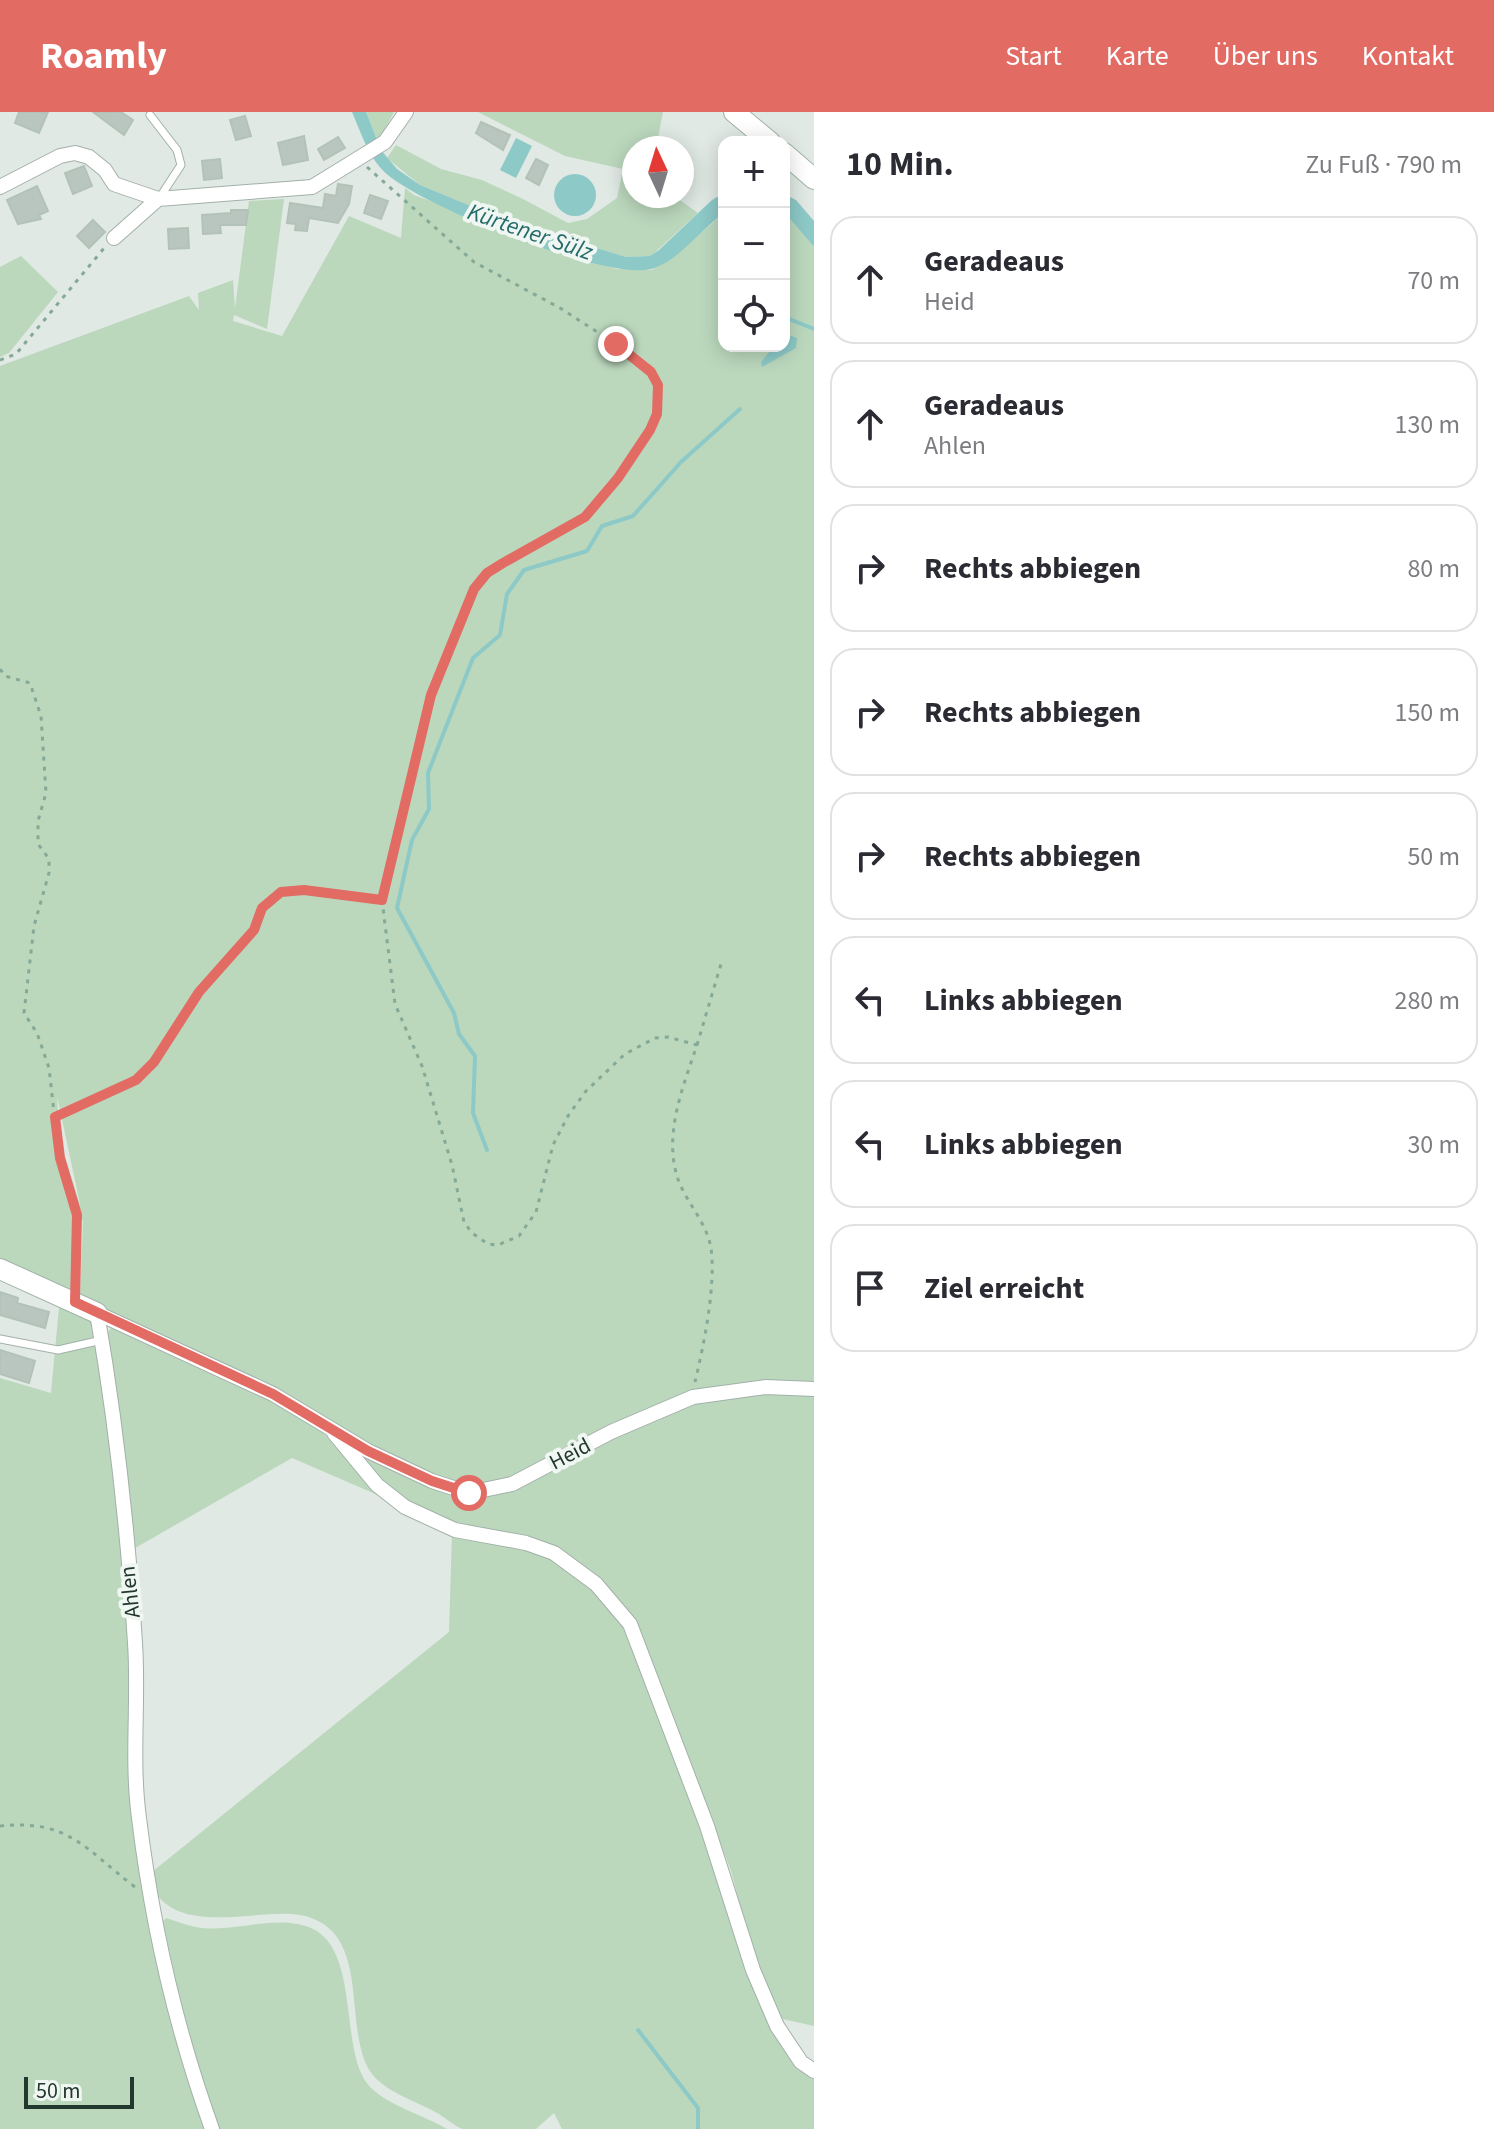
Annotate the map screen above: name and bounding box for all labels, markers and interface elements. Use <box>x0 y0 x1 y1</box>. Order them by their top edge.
text: Roamly <box>40 29 167 83</box>
text: Start <box>1005 36 1062 76</box>
text: Karte <box>1106 36 1169 76</box>
text: Über uns <box>1213 36 1318 76</box>
text: Kontakt <box>1362 36 1454 76</box>
north arrow <box>622 136 694 208</box>
map controls <box>718 136 790 352</box>
button: + <box>718 136 790 208</box>
text: 10 Min. <box>846 140 954 189</box>
text: Zu Fuß · 790 m <box>1305 146 1462 183</box>
water label: Kürtener Sülz <box>463 194 598 270</box>
button: − <box>718 208 790 280</box>
text: Geradeaus <box>924 240 1064 283</box>
icon: ahead <box>848 258 892 302</box>
text: 70 m <box>1407 262 1460 299</box>
button: locate <box>718 280 790 352</box>
text: Heid <box>924 283 975 320</box>
route end <box>598 326 634 362</box>
text: Geradeaus <box>924 384 1064 427</box>
icon: ahead <box>848 402 892 446</box>
text: 130 m <box>1394 406 1460 443</box>
text: Ahlen <box>924 427 986 464</box>
icon: right <box>848 546 892 590</box>
text: Rechts abbiegen <box>924 547 1141 590</box>
text: 80 m <box>1407 550 1460 587</box>
icon: right <box>848 690 892 734</box>
text: Rechts abbiegen <box>924 691 1141 734</box>
text: 150 m <box>1394 694 1460 731</box>
icon: right <box>848 834 892 878</box>
text: Rechts abbiegen <box>924 835 1141 878</box>
text: 50 m <box>1407 838 1460 875</box>
icon: left <box>848 978 892 1022</box>
text: Links abbiegen <box>924 979 1123 1022</box>
text: 280 m <box>1394 982 1460 1019</box>
icon: left <box>848 1122 892 1166</box>
text: Links abbiegen <box>924 1123 1123 1166</box>
text: 30 m <box>1407 1126 1460 1163</box>
icon: arrive <box>848 1266 892 1310</box>
text: Ziel erreicht <box>924 1267 1084 1310</box>
street label: Heid <box>544 1430 596 1478</box>
route start <box>451 1475 487 1511</box>
street label: Ahlen <box>111 1564 149 1620</box>
scale bar <box>24 2073 134 2109</box>
text: 50 m <box>36 2075 81 2107</box>

